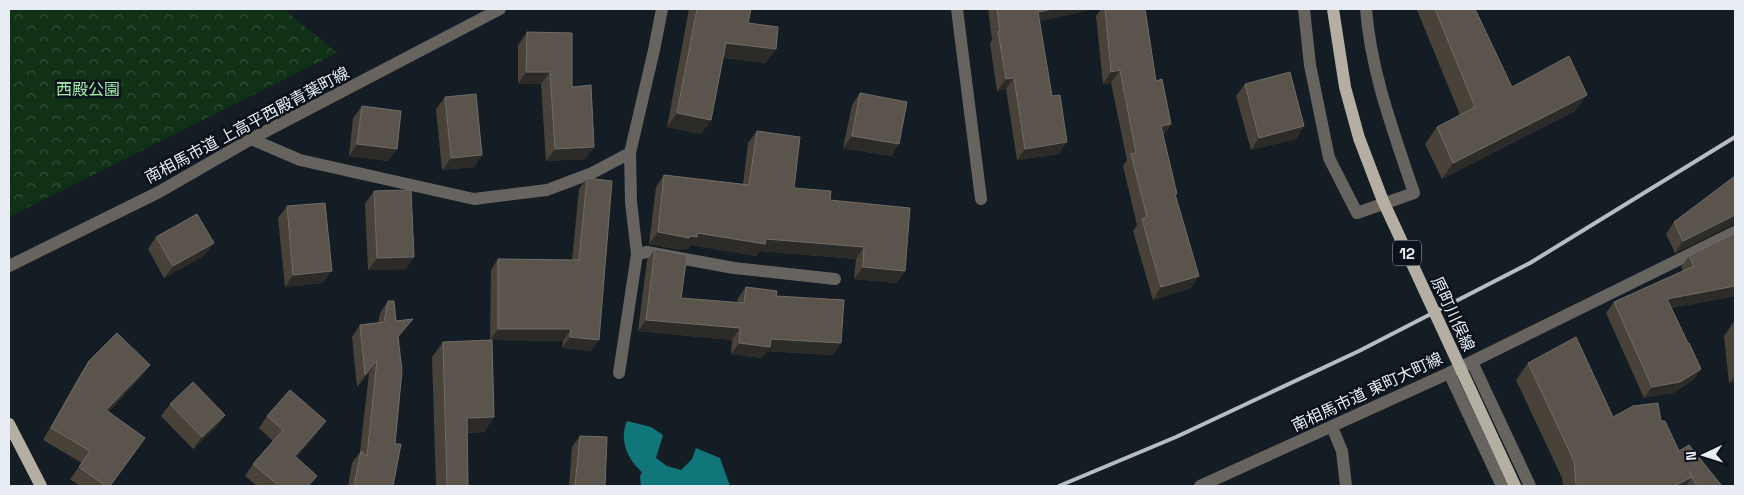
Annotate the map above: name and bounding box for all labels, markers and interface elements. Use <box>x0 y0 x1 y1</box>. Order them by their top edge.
street label: 南相馬市道 上高平西殿青葉町線 <box>141 62 353 188</box>
park label: 西殿公園 <box>56 79 120 100</box>
road number: 12 <box>1393 240 1421 266</box>
street label: 原町川俣線 <box>1427 273 1479 355</box>
street label: 南相馬市道 東町大町線 <box>1288 348 1446 436</box>
north arrow <box>1679 430 1729 480</box>
text: N <box>1682 451 1700 461</box>

